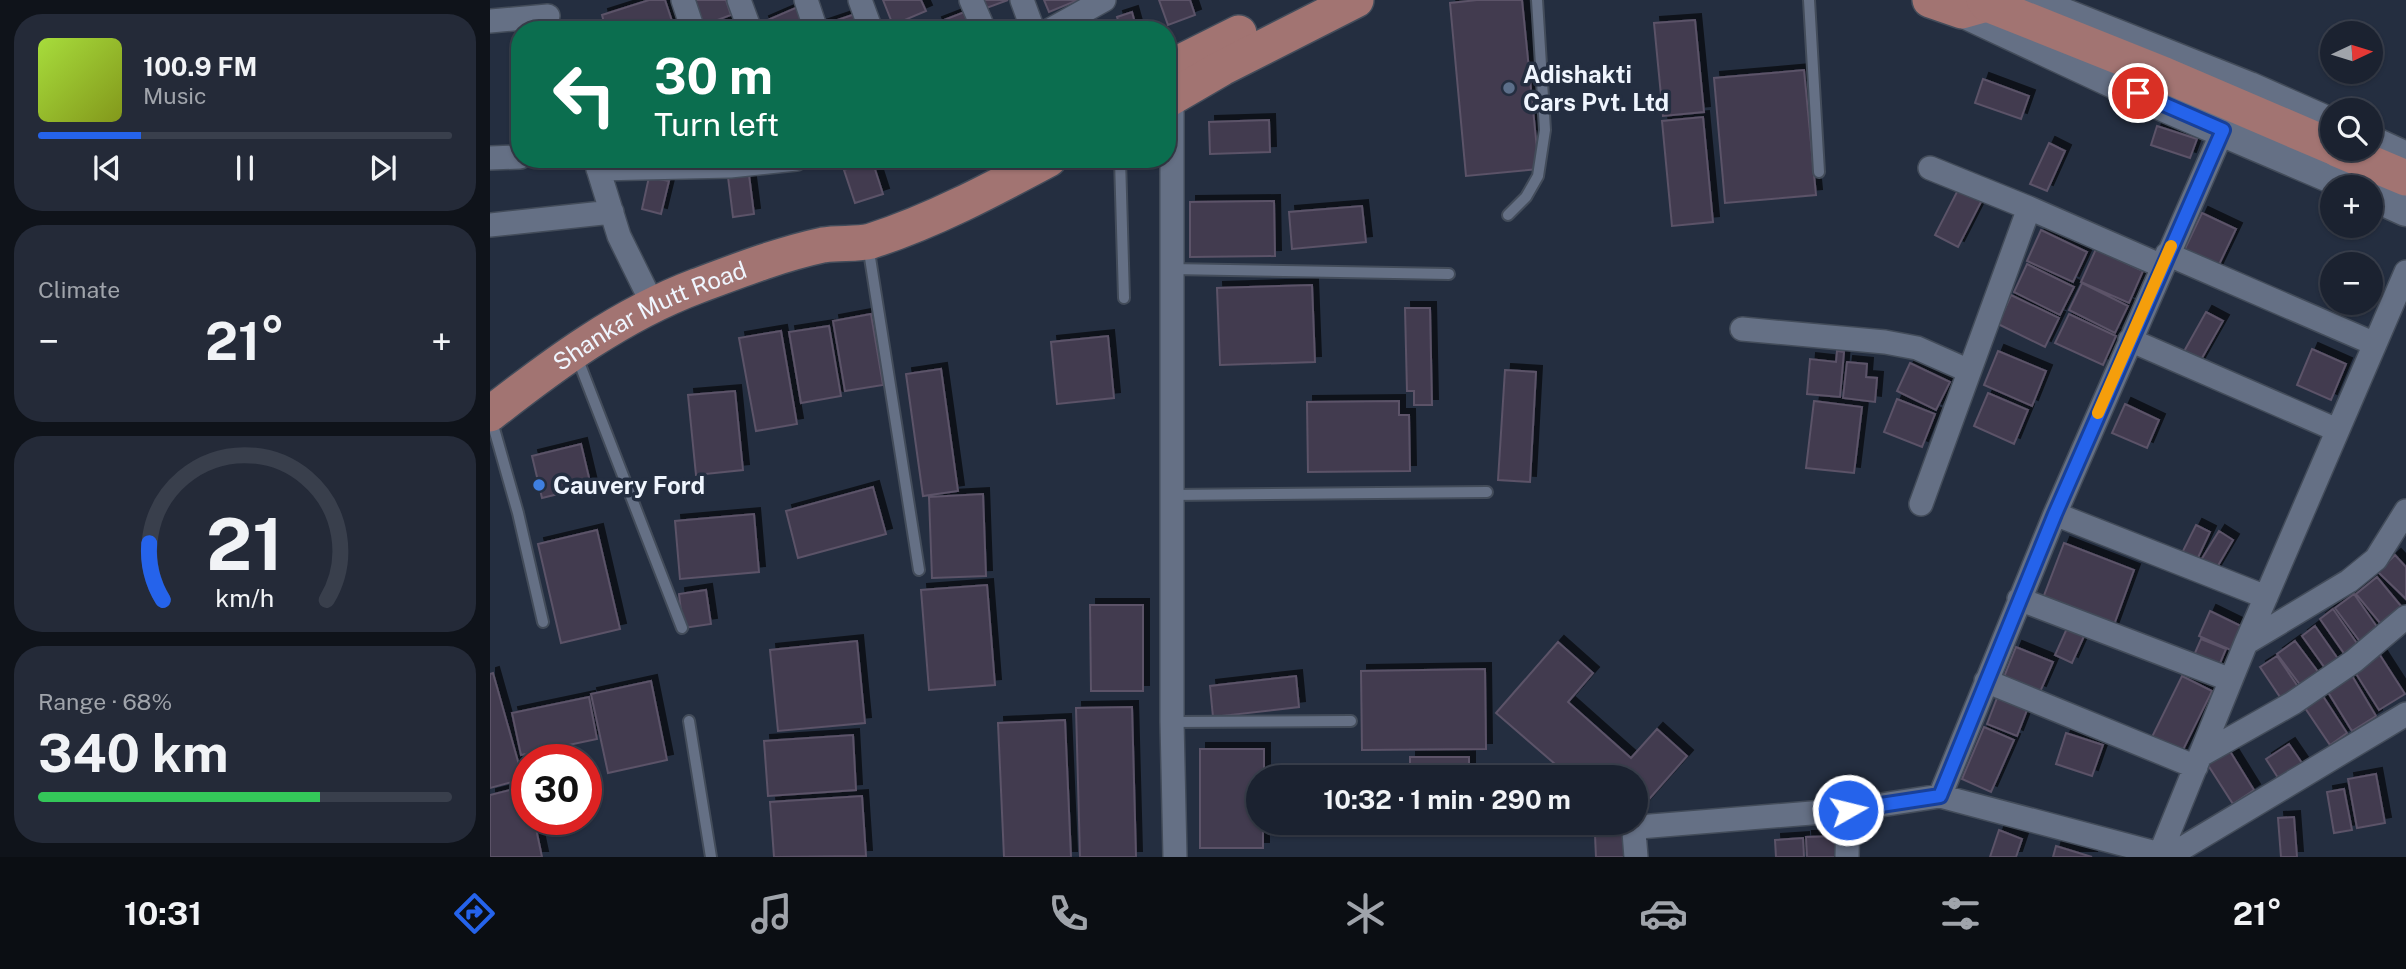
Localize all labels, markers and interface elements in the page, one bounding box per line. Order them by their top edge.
north arrow [2320,21,2384,84]
map controls [2320,21,2383,315]
text: 30 m [654,47,773,105]
icon: left [539,49,630,140]
text: 100.9 FM [143,51,257,82]
place label: Adishakti Cars Pvt. Ltd [1523,60,1669,116]
pin [2108,63,2168,123]
icon: arrive [2119,74,2157,112]
marker: Adishakti Cars Pvt. Ltd [1501,80,1517,96]
text: Music [143,82,207,109]
button: search [2320,98,2383,161]
text: Turn left [654,106,779,143]
icon: previous [88,149,126,187]
icon: pause [226,149,264,187]
icon: next [364,149,402,187]
button: + [2320,175,2383,238]
button: − [2320,252,2383,315]
street label: Shankar Mutt Road [547,255,750,376]
text: Climate [38,276,120,303]
text: 21° [205,311,285,372]
text: − [38,319,59,364]
text: + [431,319,452,364]
place label: Cauvery Ford [553,471,705,499]
marker: Cauvery Ford [531,477,547,493]
text: 21 [206,501,284,586]
text: km/h [216,583,274,613]
text: Range · 68% [38,688,172,715]
text: 340 km [38,723,228,784]
speed limit sign: 30 [511,744,602,835]
position arrow [1811,773,1885,847]
text: 10:32 · 1 min · 290 m [1323,784,1571,815]
icon: directions [450,889,499,938]
icon: music [747,889,796,938]
icon: phone [1044,889,1093,938]
icon: climate [1341,889,1390,938]
icon: car [1639,889,1688,938]
icon: filters [1936,889,1985,938]
text: 10:31 [124,895,202,932]
text: 21° [2233,895,2282,932]

